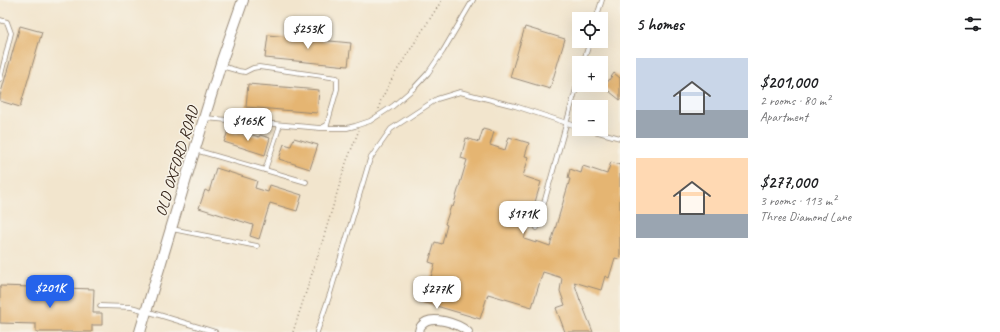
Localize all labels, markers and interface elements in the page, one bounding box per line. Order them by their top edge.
map controls [572,12,608,136]
button: locate [572,12,608,48]
icon: filters [962,13,984,35]
text: 5 homes [636,14,684,35]
pin: $253K [280,16,336,50]
text: $253K [293,21,323,37]
button: + [572,56,608,92]
text: $201,000 [760,72,817,93]
icon: home [668,74,716,122]
text: 2 rooms · 80 m² [760,93,830,109]
button: − [572,100,608,136]
street label: OLD OXFORD ROAD [151,102,204,219]
pin: $165K [220,108,276,142]
text: Apartment [760,109,808,125]
text: $165K [233,113,263,129]
text: $277,000 [760,172,817,193]
icon: home [668,174,716,222]
text: 3 rooms · 113 m² [760,193,836,209]
pin: $171K [495,201,551,235]
text: $171K [508,206,538,222]
text: Three Diamond Lane [760,209,851,225]
pin: $201K [22,275,78,309]
pin: $277K [409,276,465,310]
text: $201K [35,280,65,296]
text: $277K [422,281,452,297]

